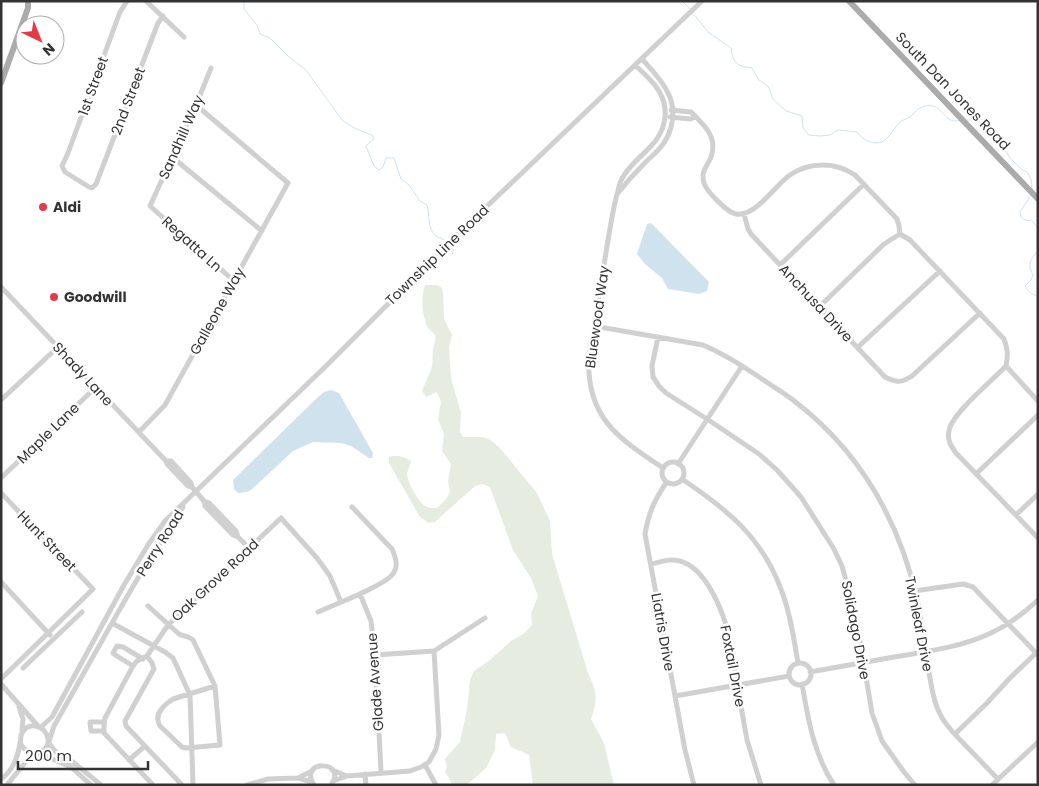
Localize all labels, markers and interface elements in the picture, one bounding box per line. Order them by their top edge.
north arrow [15,15,65,65]
street label: South Dan Jones Road [891,27,1015,155]
text: N [38,39,60,60]
street label: 1st Street [73,54,113,118]
street label: 2nd Street [106,64,150,138]
street label: Sandhill Way [154,92,209,182]
place label: Aldi [53,197,81,217]
street label: Township Line Road [381,200,493,310]
marker: Aldi [37,201,49,213]
street label: Regatta Ln [158,212,226,276]
street label: Anchusa Drive [774,259,858,347]
street label: Galleone Way [185,264,249,358]
street label: Bluewood Way [580,264,614,370]
place label: Goodwill [64,287,127,307]
marker: Goodwill [48,291,60,303]
street label: Shady Lane [48,338,118,411]
street label: Maple Lane [12,398,84,468]
street label: Hunt Street [13,506,81,576]
street label: Perry Road [132,506,188,580]
street label: Oak Grove Road [167,534,263,626]
street label: Twinleaf Drive [900,575,938,674]
street label: Solidago Drive [837,579,875,681]
street label: Liatris Drive [646,591,680,673]
street label: Foxtail Drive [715,623,751,709]
street label: Glade Avenue [362,632,388,732]
scale bar [18,738,148,770]
text: 200 m [25,745,72,766]

